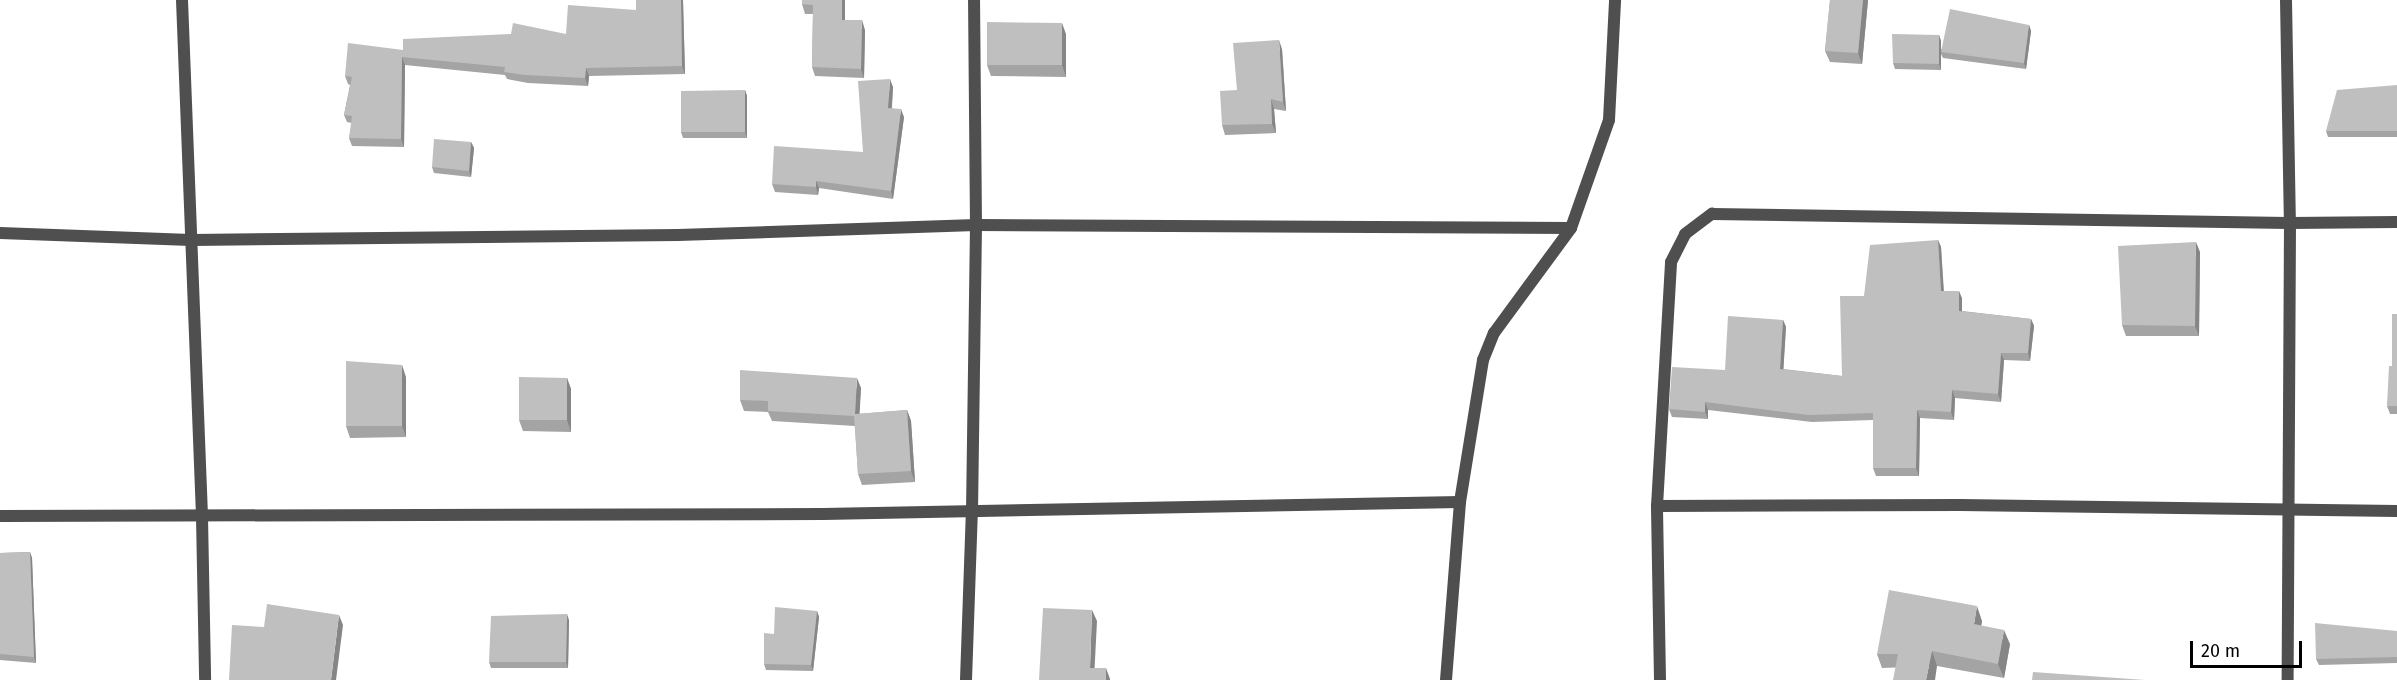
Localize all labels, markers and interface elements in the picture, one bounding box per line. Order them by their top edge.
scale bar [2193,629,2306,667]
text: 20 m [2201,640,2240,662]

